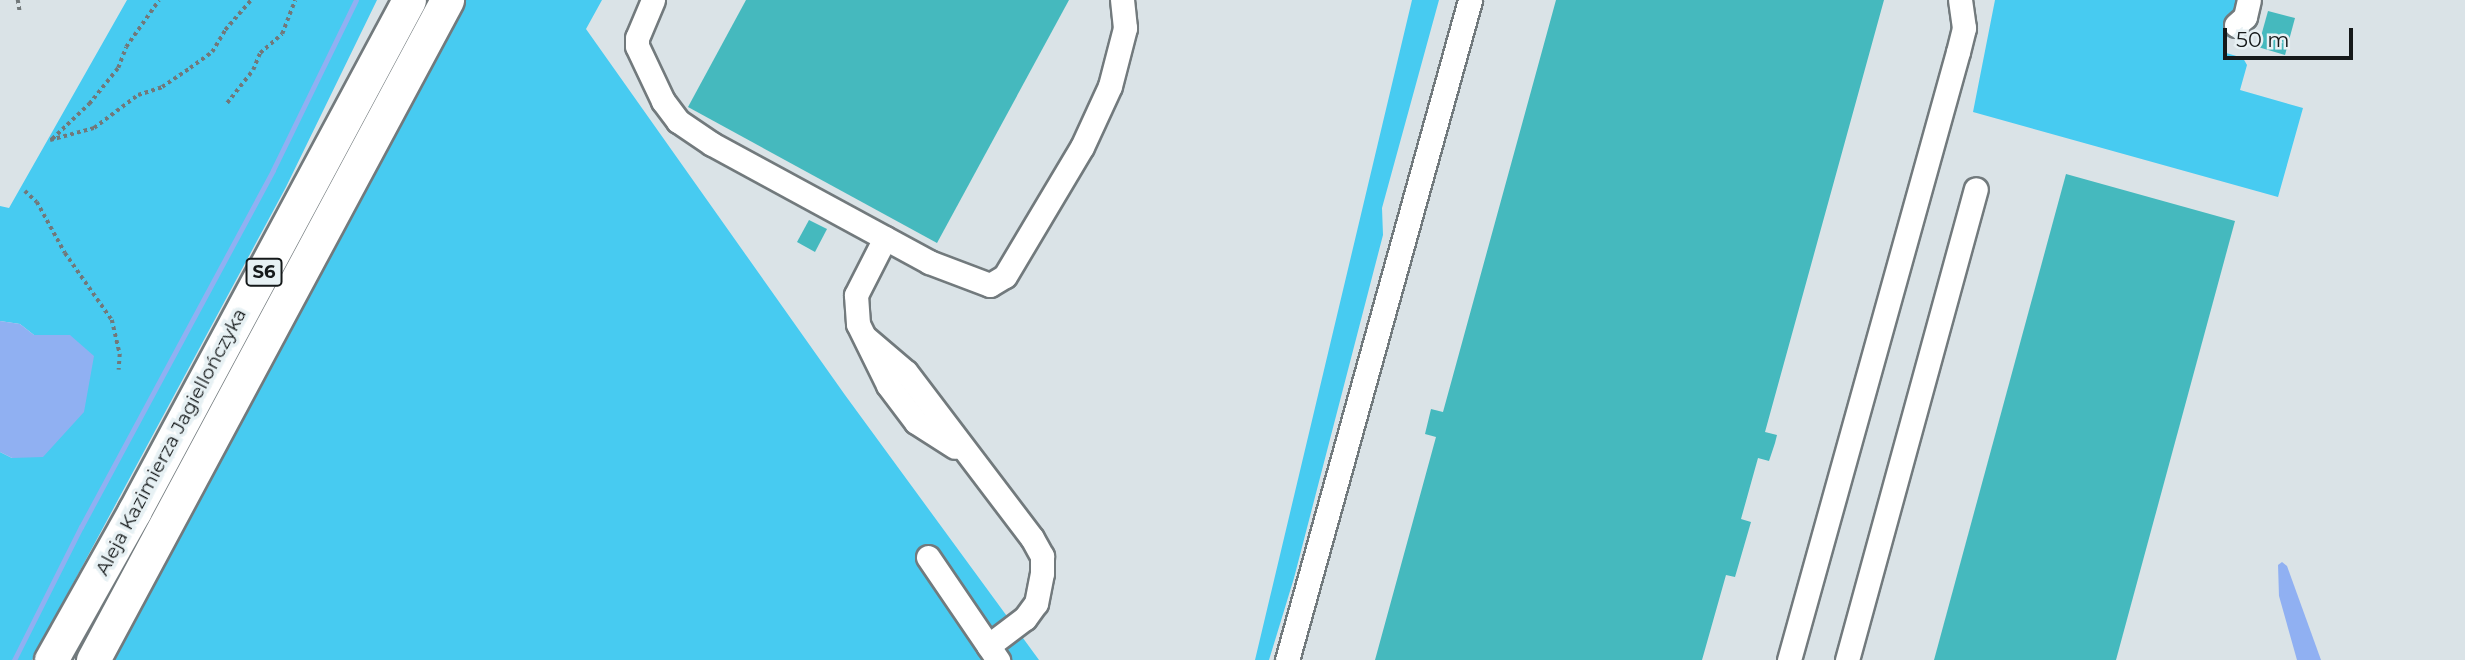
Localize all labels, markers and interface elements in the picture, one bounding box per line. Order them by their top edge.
scale bar [2227,14,2356,58]
text: 50 m [2236,27,2290,52]
road number: S6 [245,258,283,286]
street label: Aleja Kazimierza Jagiellończyka [91,305,251,579]

